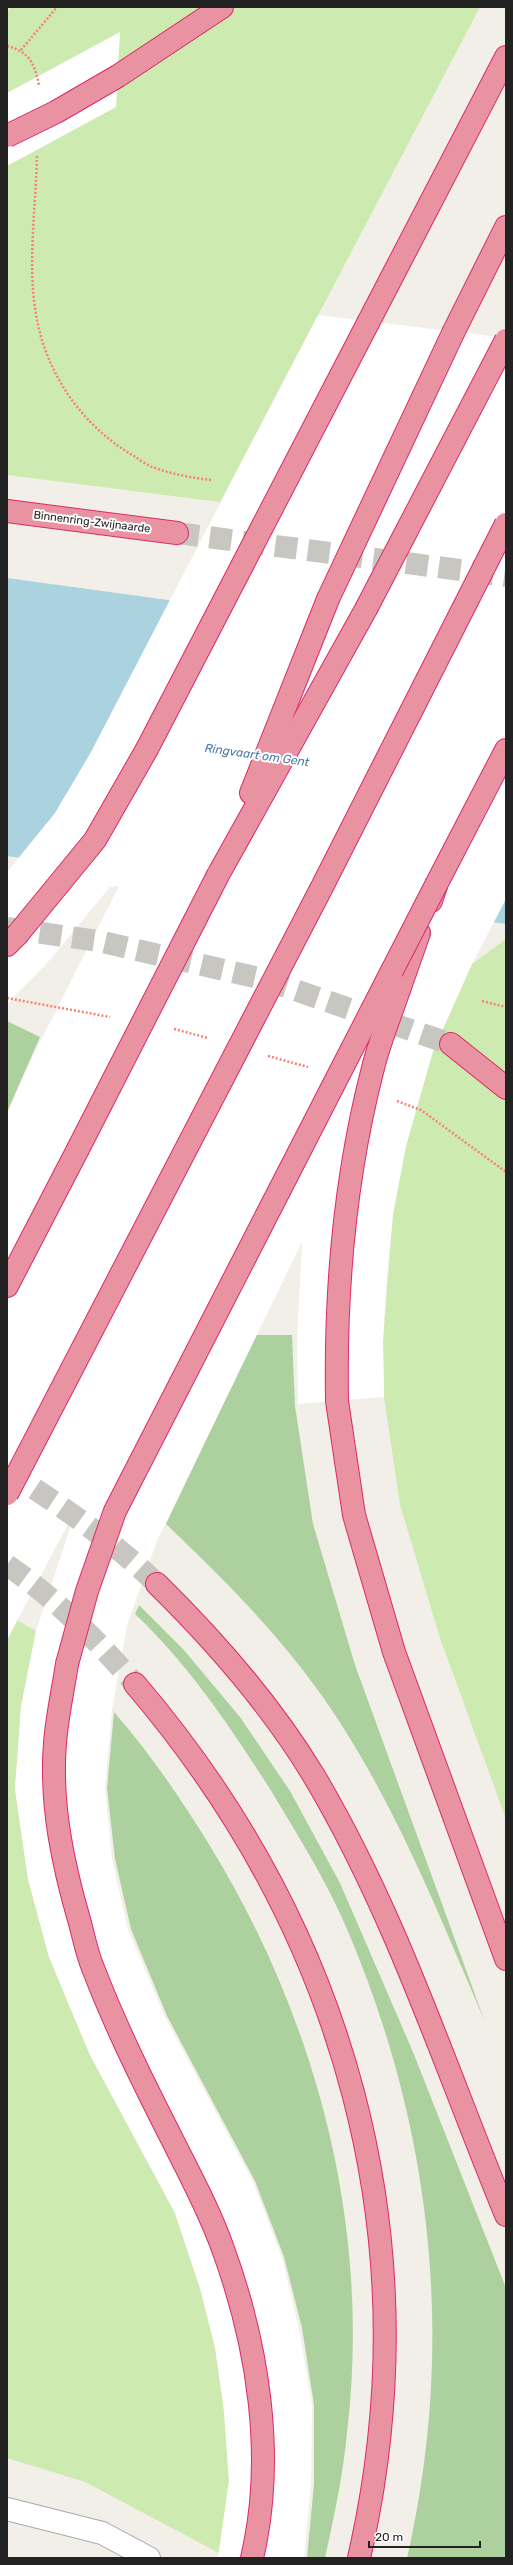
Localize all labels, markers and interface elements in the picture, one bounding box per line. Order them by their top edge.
street label: Binnenring-Zwijnaarde [33,508,151,536]
water label: Ringvaart om Gent [204,741,310,769]
scale bar [369,2523,480,2549]
text: 20 m [375,2530,403,2544]

